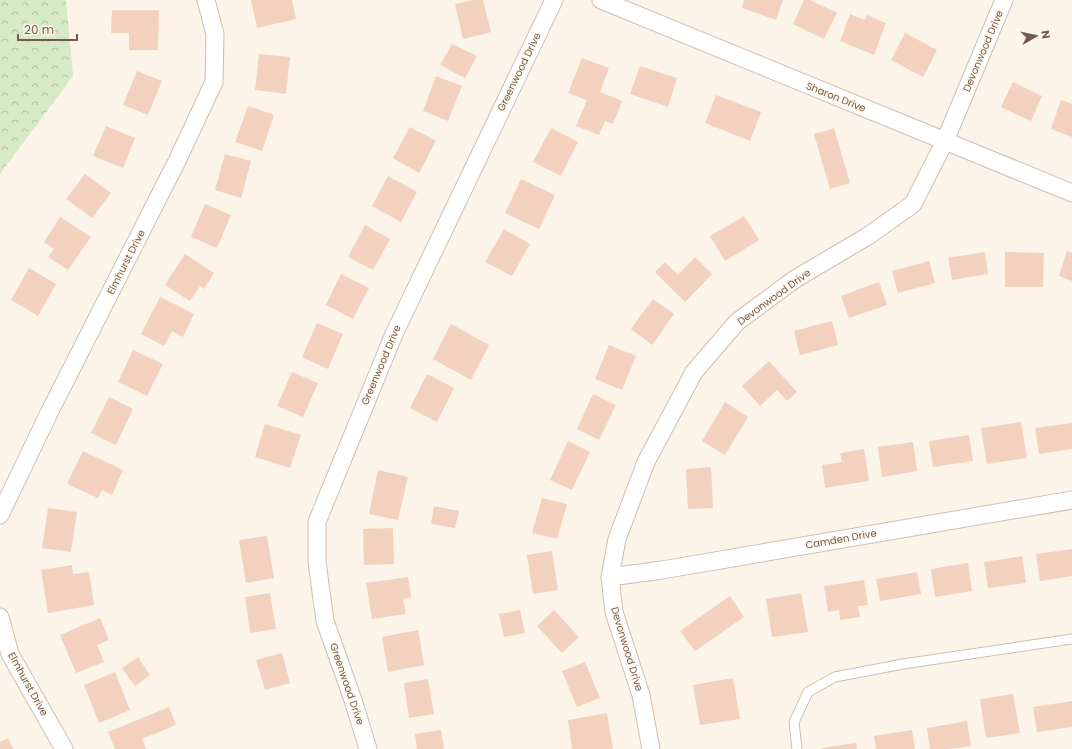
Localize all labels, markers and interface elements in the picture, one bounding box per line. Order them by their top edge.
street label: Devonwood Drive [959,8,1007,94]
scale bar [18,16,77,42]
north arrow [1016,16,1056,56]
text: 20 m [24,21,54,38]
text: N [1037,29,1054,40]
street label: Greenwood Drive [493,30,545,114]
street label: Sharon Drive [804,78,868,116]
street label: Elmhurst Drive [103,227,149,297]
street label: Devonwood Drive [734,265,814,329]
street label: Greenwood Drive [357,323,405,407]
street label: Camden Drive [804,525,878,553]
street label: Devonwood Drive [607,605,647,693]
street label: Greenwood Drive [326,641,368,727]
street label: Elmhurst Drive [4,649,52,719]

